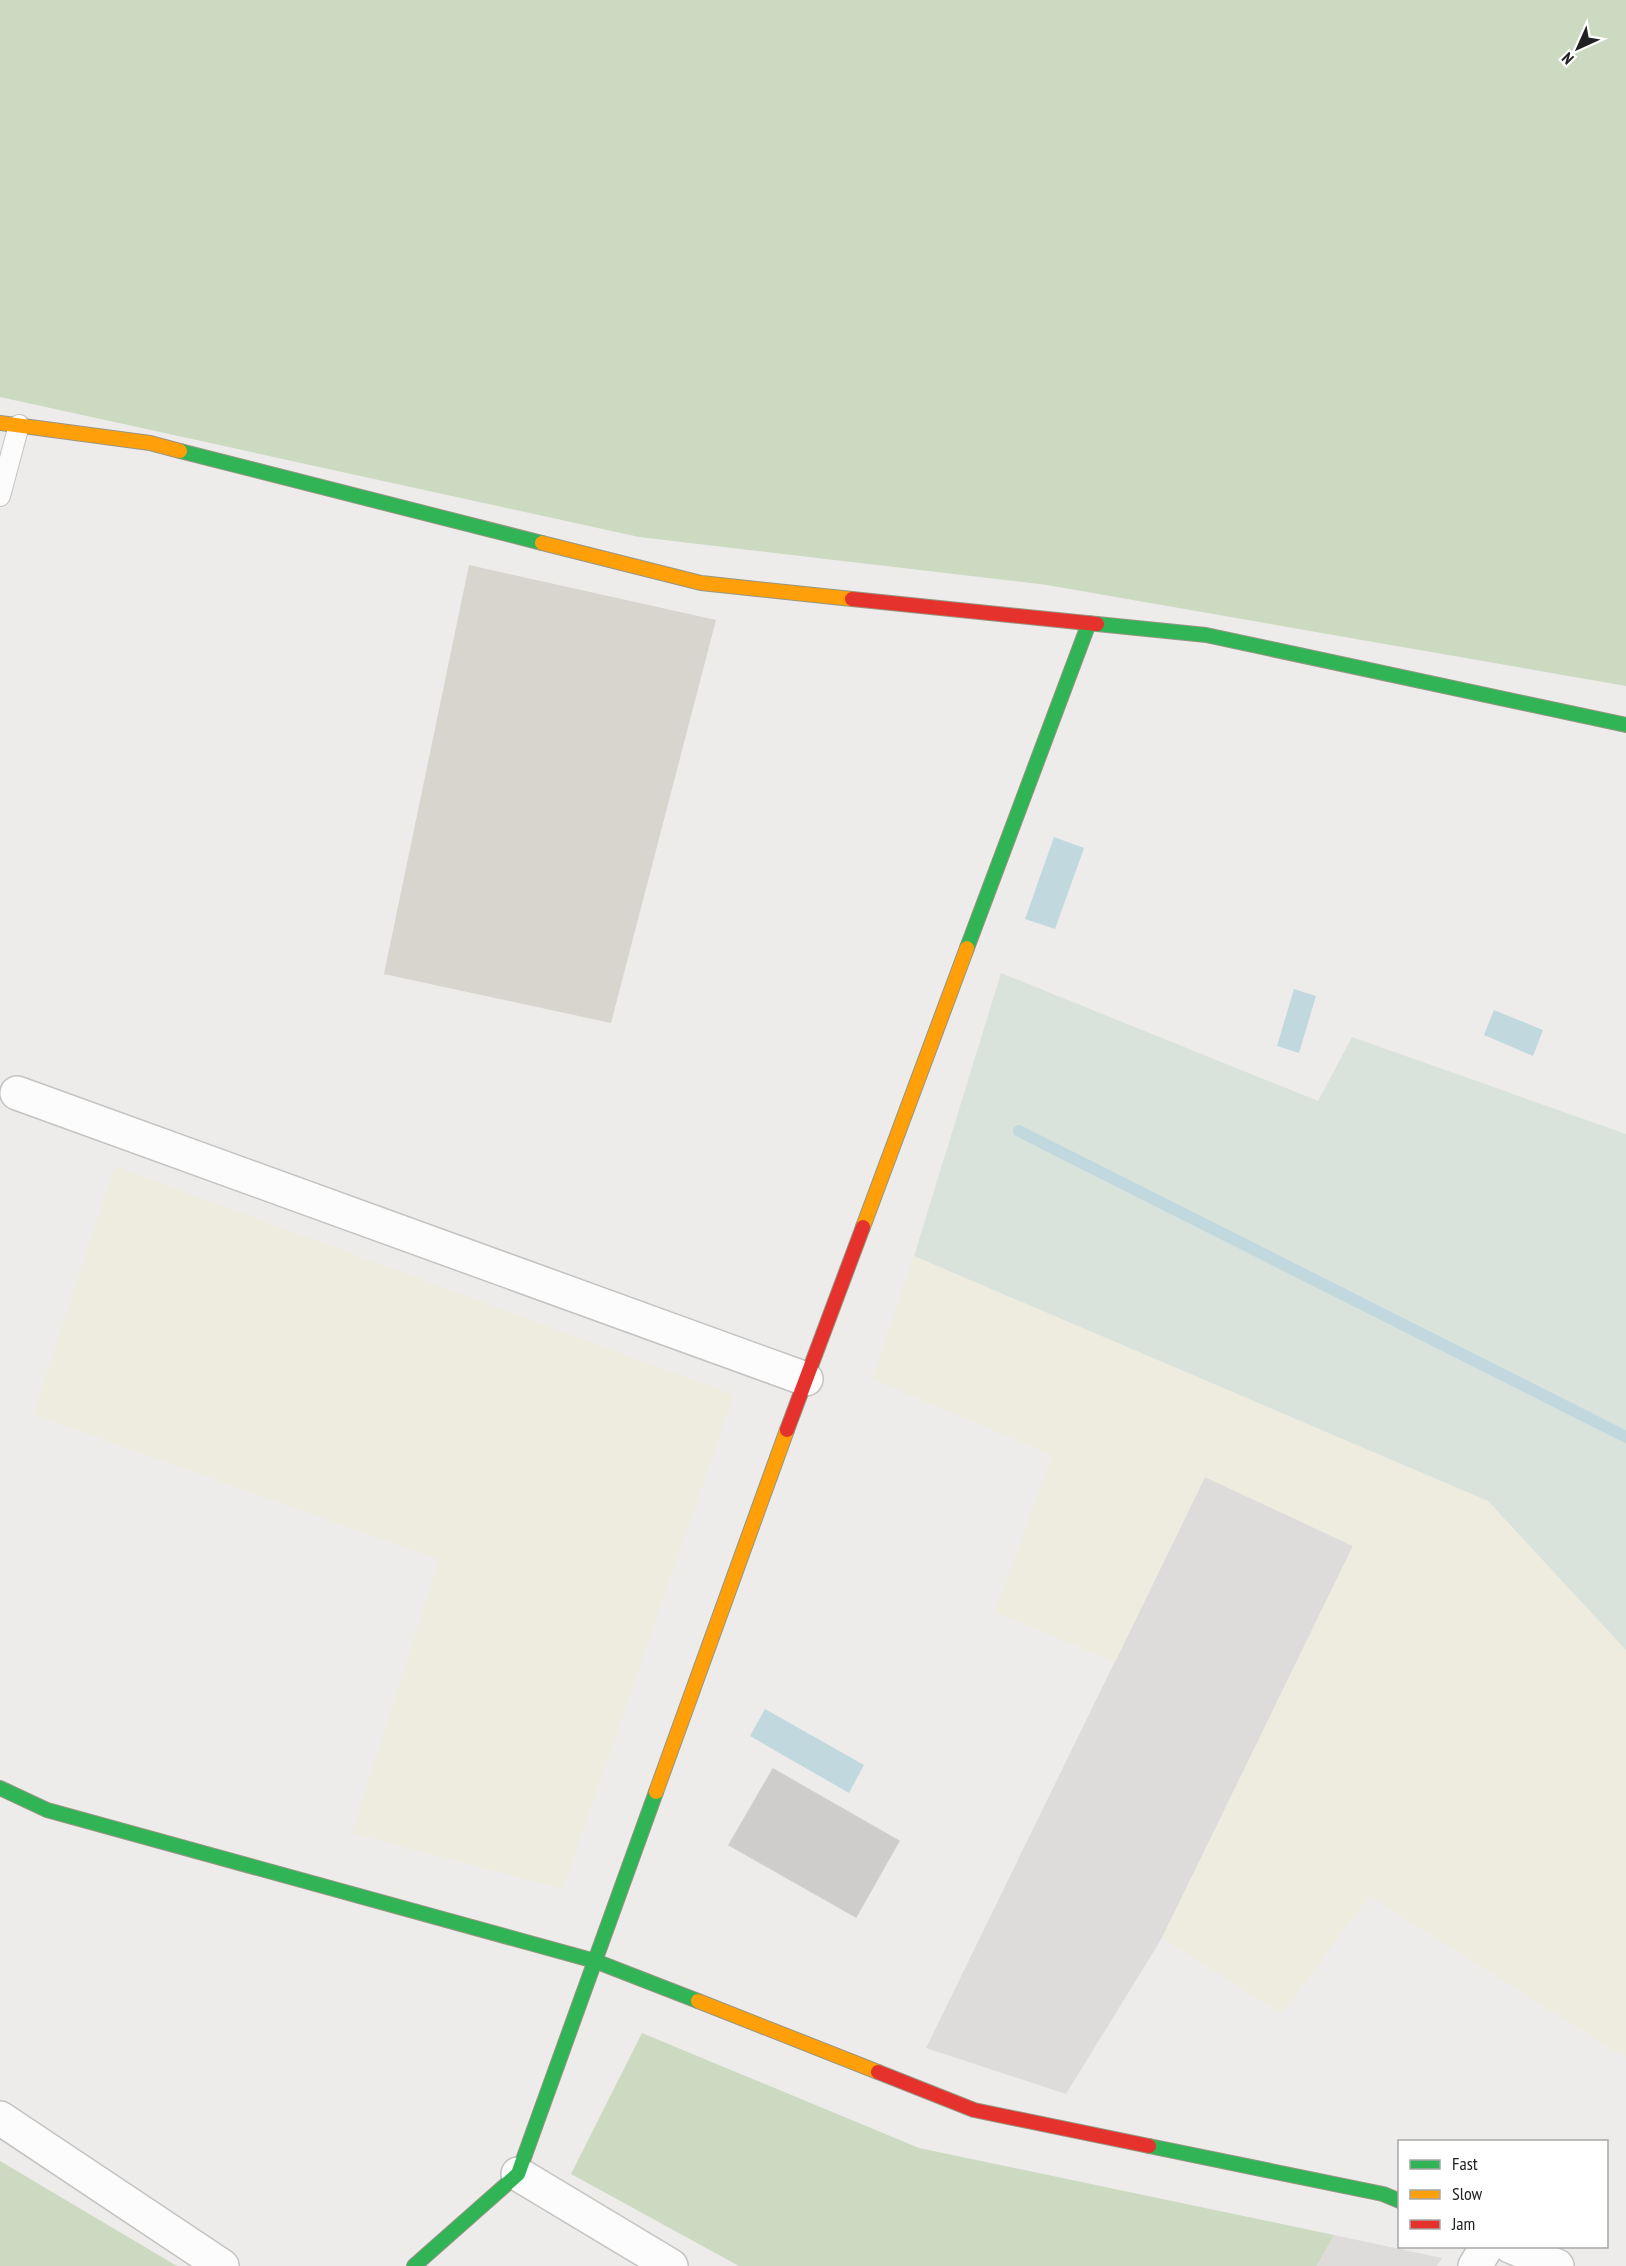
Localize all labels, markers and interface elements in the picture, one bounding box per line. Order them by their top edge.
north arrow [1548,18,1608,78]
text: N [1557,48,1578,69]
legend [1398,2140,1608,2248]
text: Fast [1452,2152,1478,2175]
text: Slow [1452,2182,1483,2205]
text: Jam [1451,2212,1475,2235]

